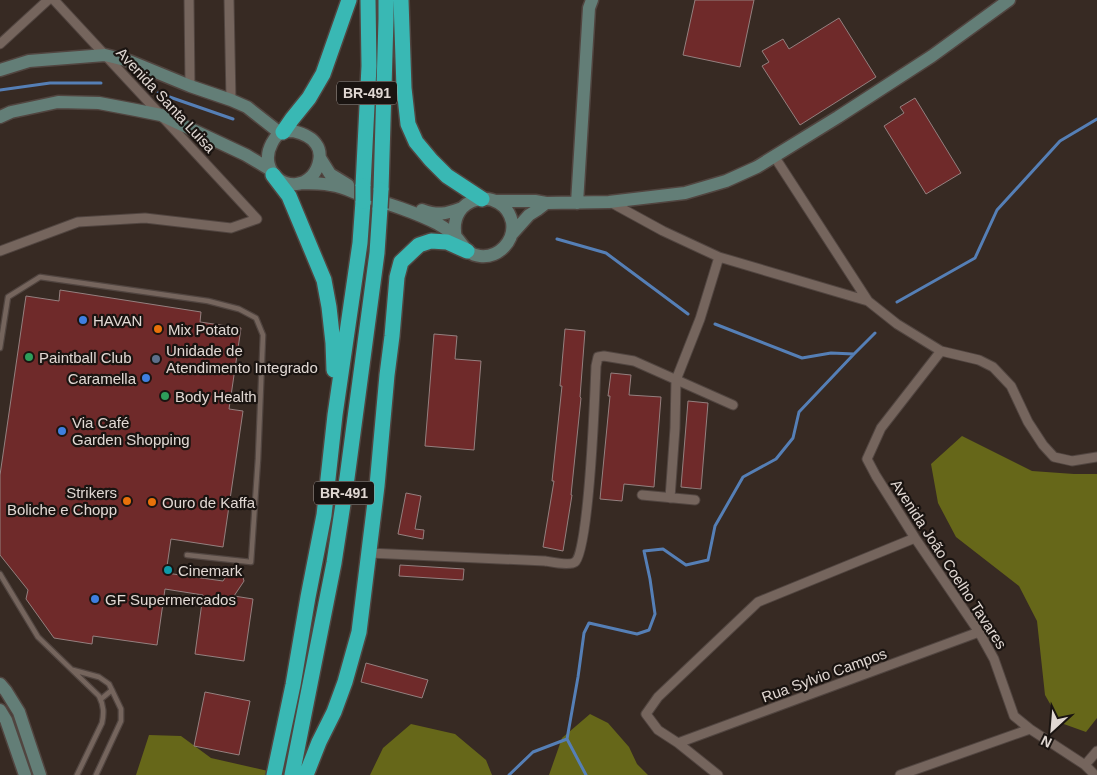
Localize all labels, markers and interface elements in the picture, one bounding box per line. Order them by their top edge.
street label: Avenida Santa Luisa [113,44,219,156]
road number: BR-491 [337,82,397,105]
place label: HAVAN [93,312,142,329]
marker: HAVAN [77,314,89,326]
place label: Mix Potato [168,321,239,338]
marker: Mix Potato [152,323,164,335]
place label: Unidade de Atendimento Integrado [166,342,318,376]
place label: Paintball Club [39,349,132,366]
marker: Paintball Club [23,351,35,363]
marker: Unidade de Atendimento Integrado [150,353,162,365]
place label: Caramella [68,370,137,387]
marker: Caramella [140,372,152,384]
place label: Body Health [175,388,257,405]
marker: Body Health [159,390,171,402]
place label: Via Café Garden Shopping [72,414,190,448]
marker: Via Café Garden Shopping [56,425,68,437]
street label: Avenida João Coelho Tavares [888,476,1010,652]
road number: BR-491 [314,482,374,504]
place label: Strikers Boliche e Chopp [7,484,117,518]
place label: Ouro de Kaffa [162,494,256,511]
marker: Strikers Boliche e Chopp [121,495,133,507]
marker: Ouro de Kaffa [146,496,158,508]
place label: Cinemark [178,562,243,579]
marker: Cinemark [162,564,174,576]
place label: GF Supermercados [105,591,236,608]
marker: GF Supermercados [89,593,101,605]
street label: Rua Sylvio Campos [759,644,889,706]
north arrow [1027,705,1077,755]
text: N [1038,732,1054,751]

